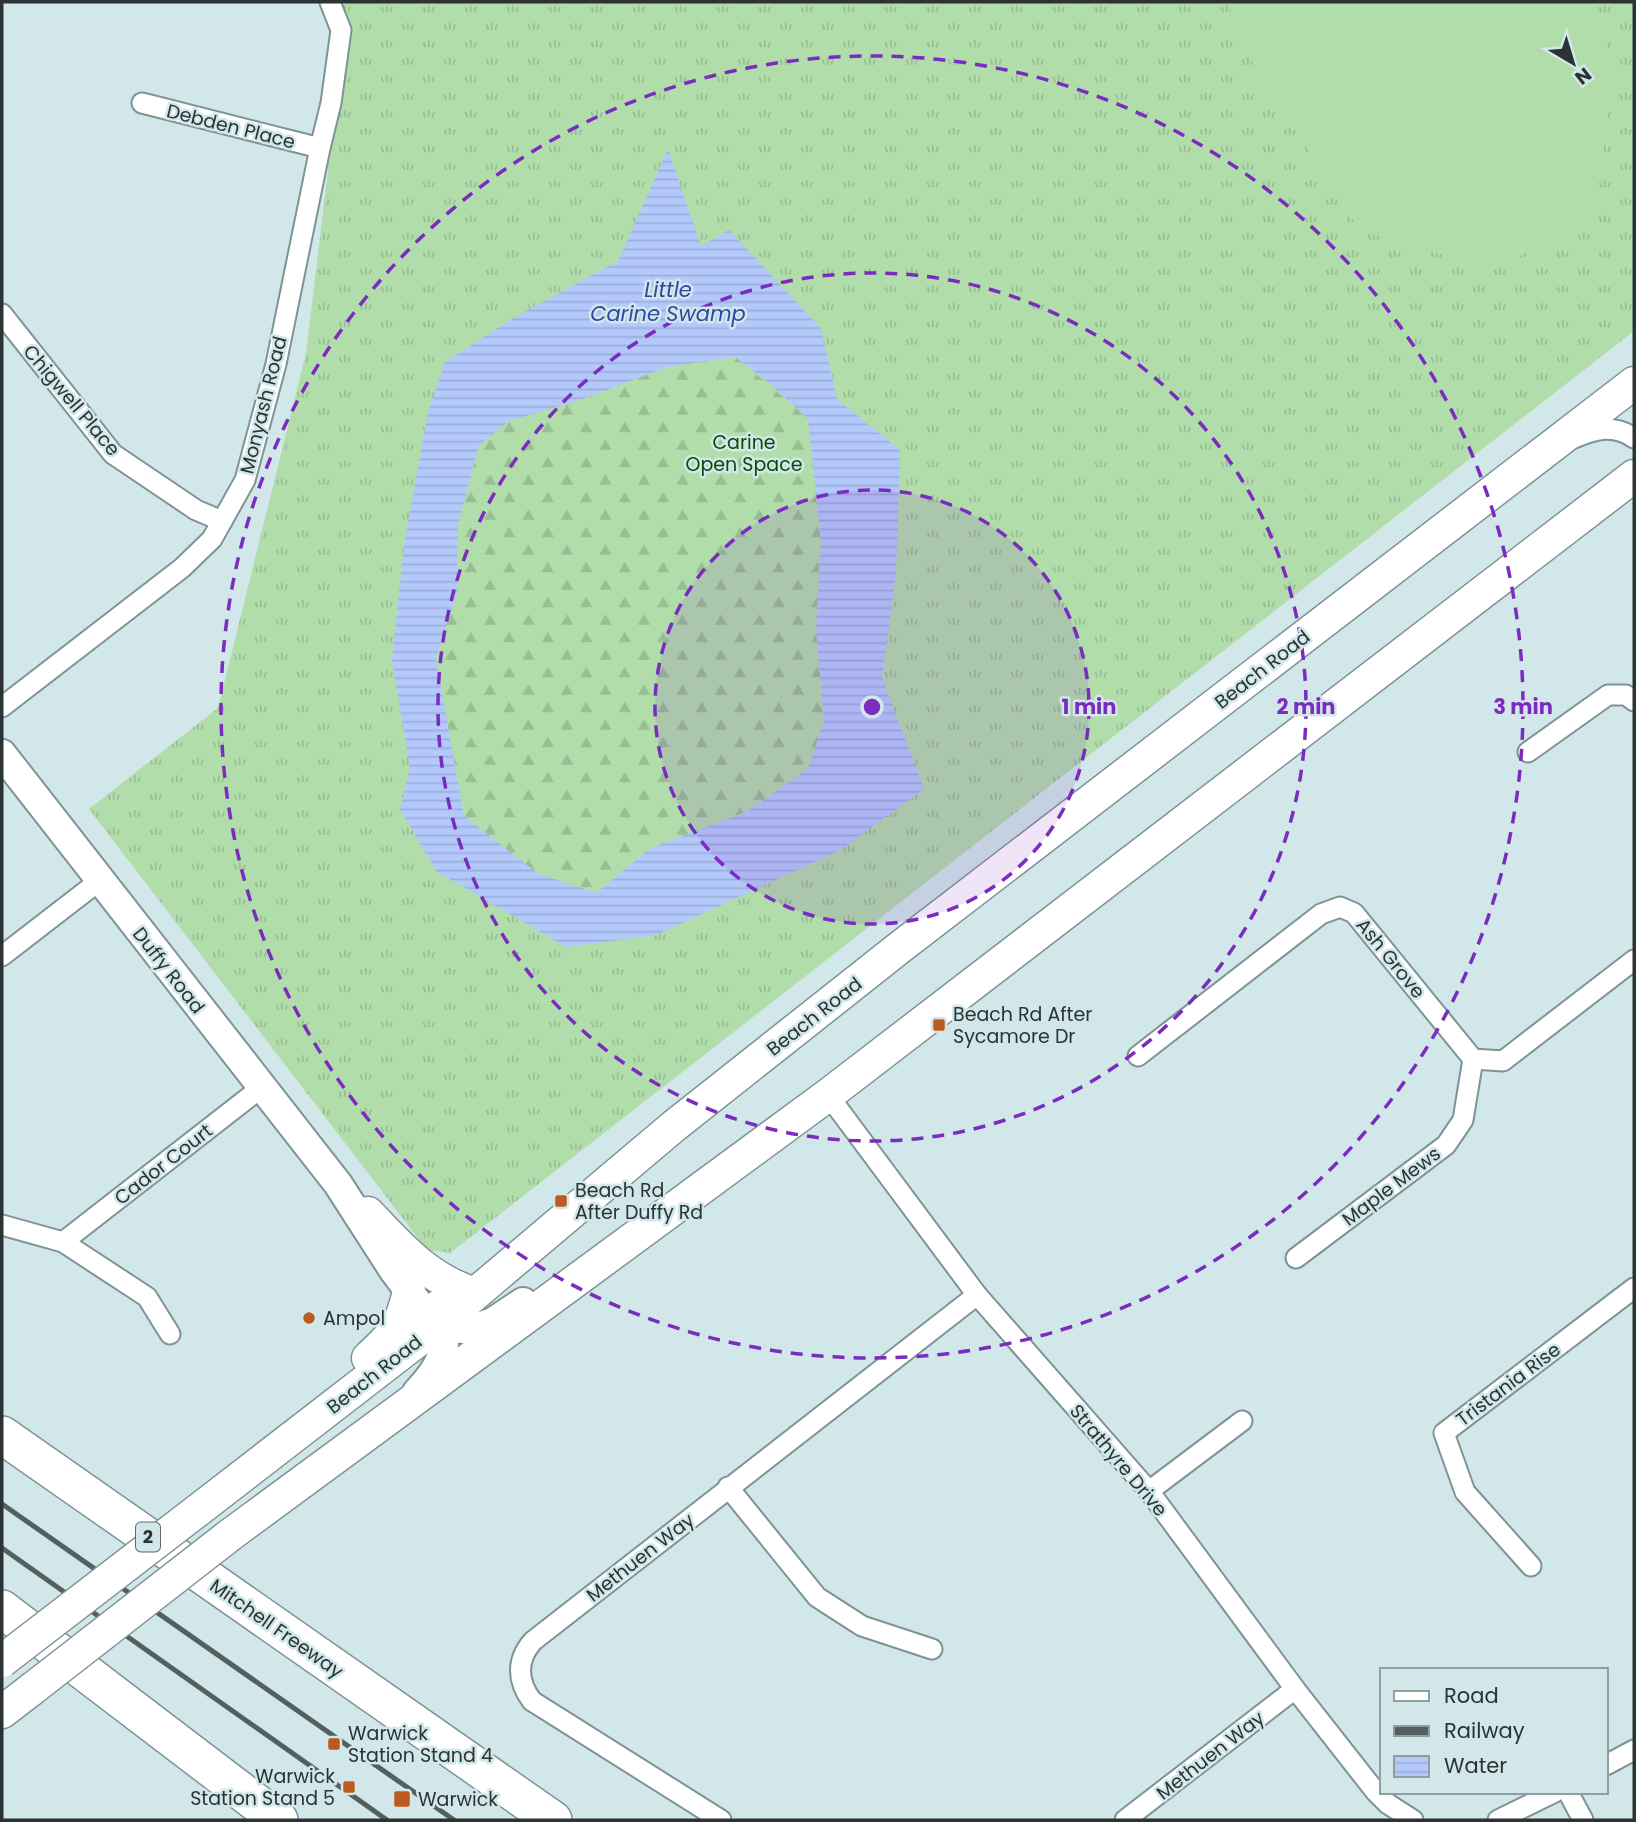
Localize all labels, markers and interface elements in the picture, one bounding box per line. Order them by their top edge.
north arrow [1538,28,1608,98]
text: N [1569,61,1597,91]
street label: Debden Place [164,97,298,156]
water label: Little Carine Swamp [590,275,746,328]
street label: Monyash Road [233,334,294,477]
street label: Chigwell Place [17,339,126,462]
park label: Carine Open Space [686,429,802,478]
street label: Beach Road [1209,624,1316,715]
text: 1 min [1062,692,1116,721]
text: 2 min [1276,692,1336,721]
text: 3 min [1493,692,1553,721]
centre of rings [860,695,884,719]
street label: Ash Grove [1350,912,1431,1004]
street label: Duffy Road [126,921,211,1019]
street label: Beach Road [761,971,868,1062]
place label: Beach Rd After Sycamore Dr [953,1001,1092,1050]
marker: Beach Rd After Sycamore Dr [931,1017,947,1033]
street label: Cador Court [109,1117,218,1211]
street label: Maple Mews [1336,1140,1446,1232]
place label: Beach Rd After Duffy Rd [575,1177,703,1226]
marker: Beach Rd After Duffy Rd [553,1193,569,1209]
place label: Ampol [323,1305,385,1332]
marker: Ampol [301,1310,317,1326]
street label: Beach Road [321,1329,428,1420]
street label: Tristania Rise [1450,1336,1566,1433]
street label: Strathyre Drive [1063,1398,1174,1522]
street label: Methuen Way [581,1506,700,1608]
road number: 2 [136,1522,160,1552]
street label: Mitchell Freeway [205,1572,349,1685]
legend [1380,1668,1608,1794]
text: Road [1444,1681,1499,1710]
street label: Methuen Way [1151,1704,1270,1806]
text: Railway [1444,1716,1525,1745]
place label: Warwick Station Stand 4 [348,1720,493,1769]
marker: Warwick Station Stand 4 [326,1736,342,1752]
text: Water [1444,1751,1507,1780]
place label: Warwick Station Stand 5 [190,1763,335,1812]
marker: Warwick Station Stand 5 [341,1779,357,1795]
place label: Warwick [418,1786,498,1813]
marker: Warwick [392,1789,412,1809]

